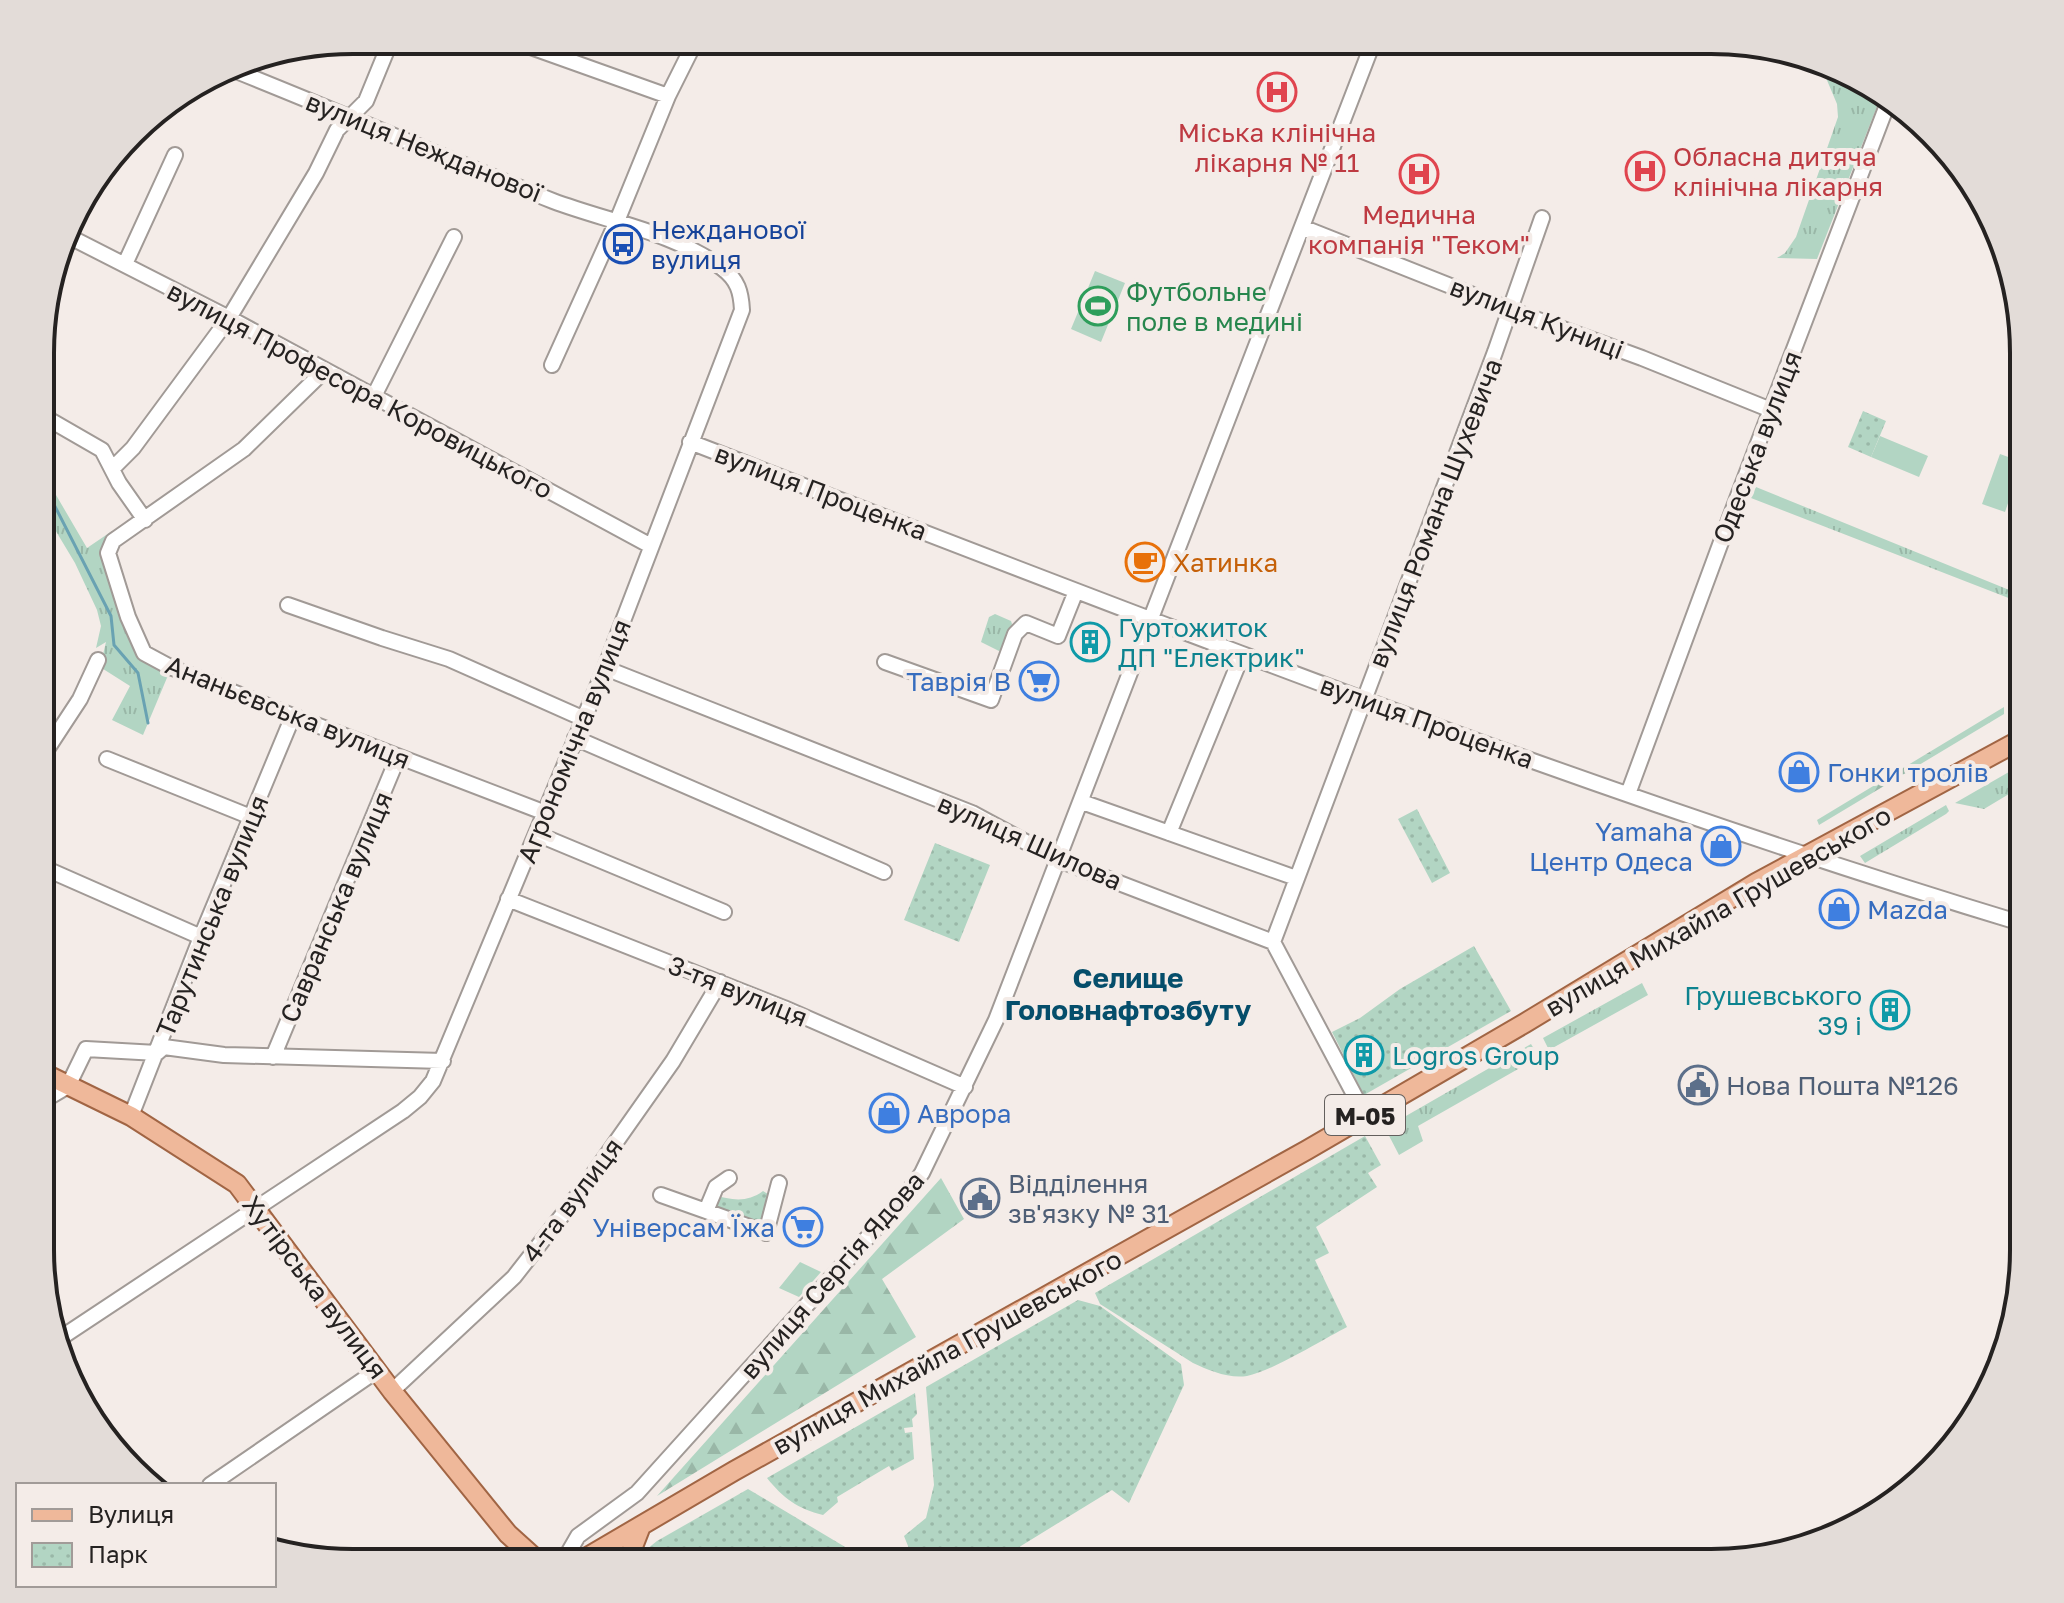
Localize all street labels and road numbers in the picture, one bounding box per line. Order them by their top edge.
street label: вулиця Нежданової [301,85,547,209]
street label: вулиця Куниці [1446,271,1628,365]
street label: вулиця Професора Коровицького [162,275,558,505]
street label: Одеська вулиця [1706,346,1808,548]
street label: вулиця Романа Шухевича [1362,354,1508,672]
street label: вулиця Проценка [711,437,931,547]
street label: Агрономічна вулиця [511,615,637,867]
street label: Ананьєвська вулиця [161,649,415,775]
street label: вулиця Проценка [1316,669,1538,775]
street label: Савранська вулиця [273,787,399,1027]
street label: вулиця Шилова [933,788,1127,896]
street label: Тарутинська вулиця [149,791,275,1041]
street label: вулиця Михайла Грушевського [1540,799,1896,1023]
street label: 3-тя вулиця [664,949,812,1033]
road number: М-05 [1325,1095,1405,1135]
street label: 4-та вулиця [515,1132,629,1268]
street label: вулиця Сергія Ядова [734,1165,930,1385]
street label: Хутірська вулиця [236,1189,394,1385]
street label: вулиця Михайла Грушевського [767,1243,1127,1461]

